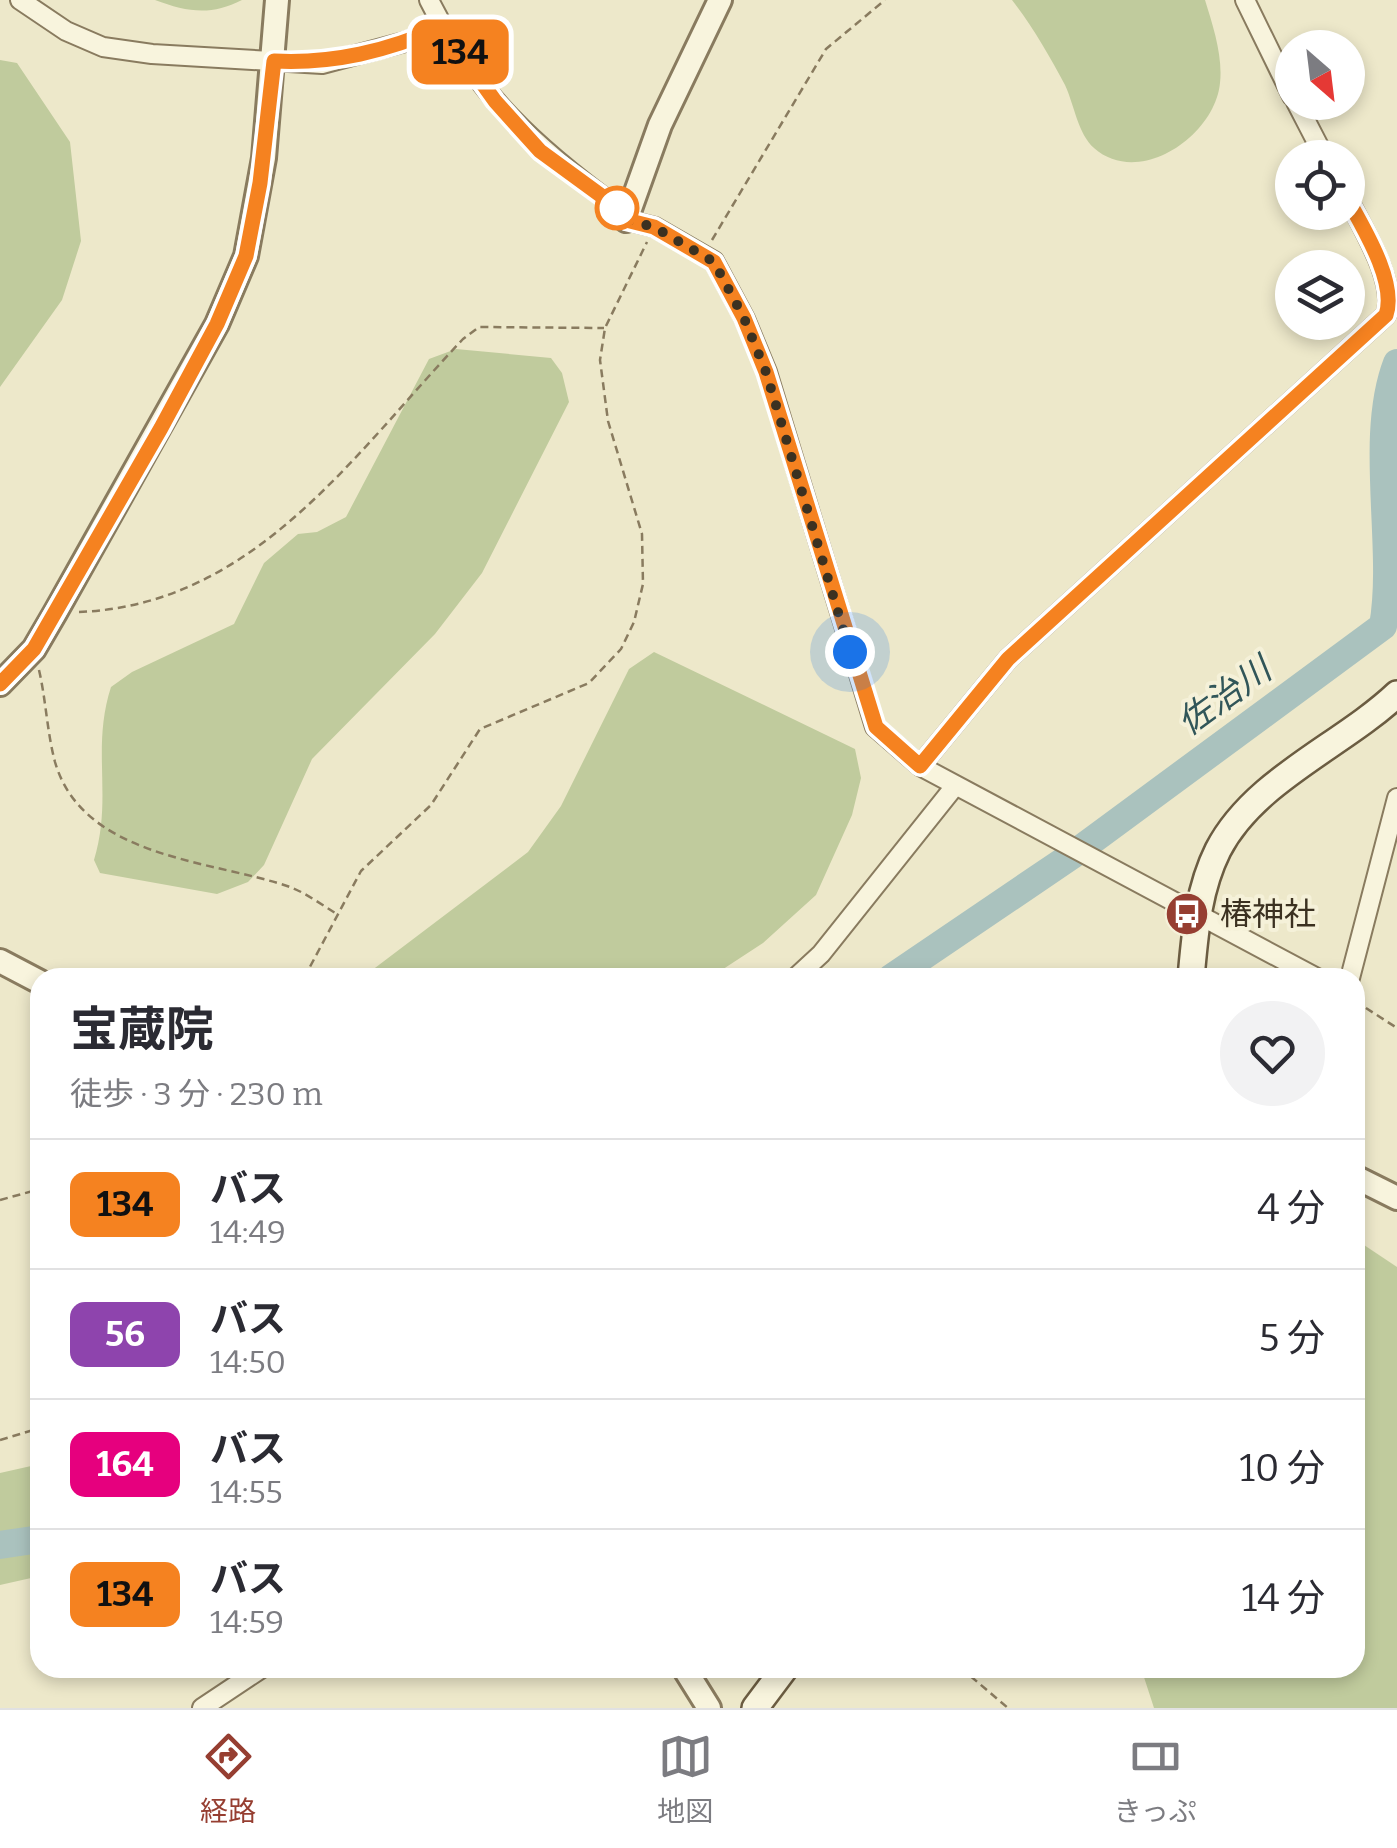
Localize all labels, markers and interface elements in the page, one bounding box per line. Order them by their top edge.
line badge: 134 [402,20,518,84]
north arrow [1275,30,1365,120]
map controls [1275,30,1365,340]
text: 134 [432,31,488,73]
button: locate [1275,140,1365,230]
unlabelled marker [596,187,638,229]
button: layers [1275,250,1365,340]
your location [825,627,875,677]
water label: 佐治川 [1169,646,1282,744]
bus stop icon: 椿神社 [1164,891,1210,937]
place label: 椿神社 [1220,895,1316,933]
text: 宝蔵院 [70,1001,214,1059]
button: heart [1220,1001,1325,1106]
text: 徒歩 · 3 分 · 230 m [70,1075,323,1113]
text: バス [210,1166,286,1212]
text: 134 [97,1183,153,1225]
text: 4 分 [1257,1185,1325,1231]
text: 14:49 [210,1213,286,1251]
text: バス [210,1296,286,1342]
text: 56 [105,1313,145,1355]
text: 5 分 [1259,1315,1325,1361]
text: 14:50 [210,1343,286,1381]
text: バス [210,1426,286,1472]
text: 164 [96,1443,154,1485]
text: 10 分 [1240,1445,1325,1491]
text: 14:55 [210,1473,283,1511]
text: バス [210,1556,286,1602]
text: 134 [97,1573,153,1615]
text: 14 分 [1242,1575,1325,1621]
text: 14:59 [210,1603,284,1641]
tab: 経路 [200,1729,256,1829]
tab: 地図 [657,1729,713,1829]
tab: きっぷ [1114,1729,1197,1829]

